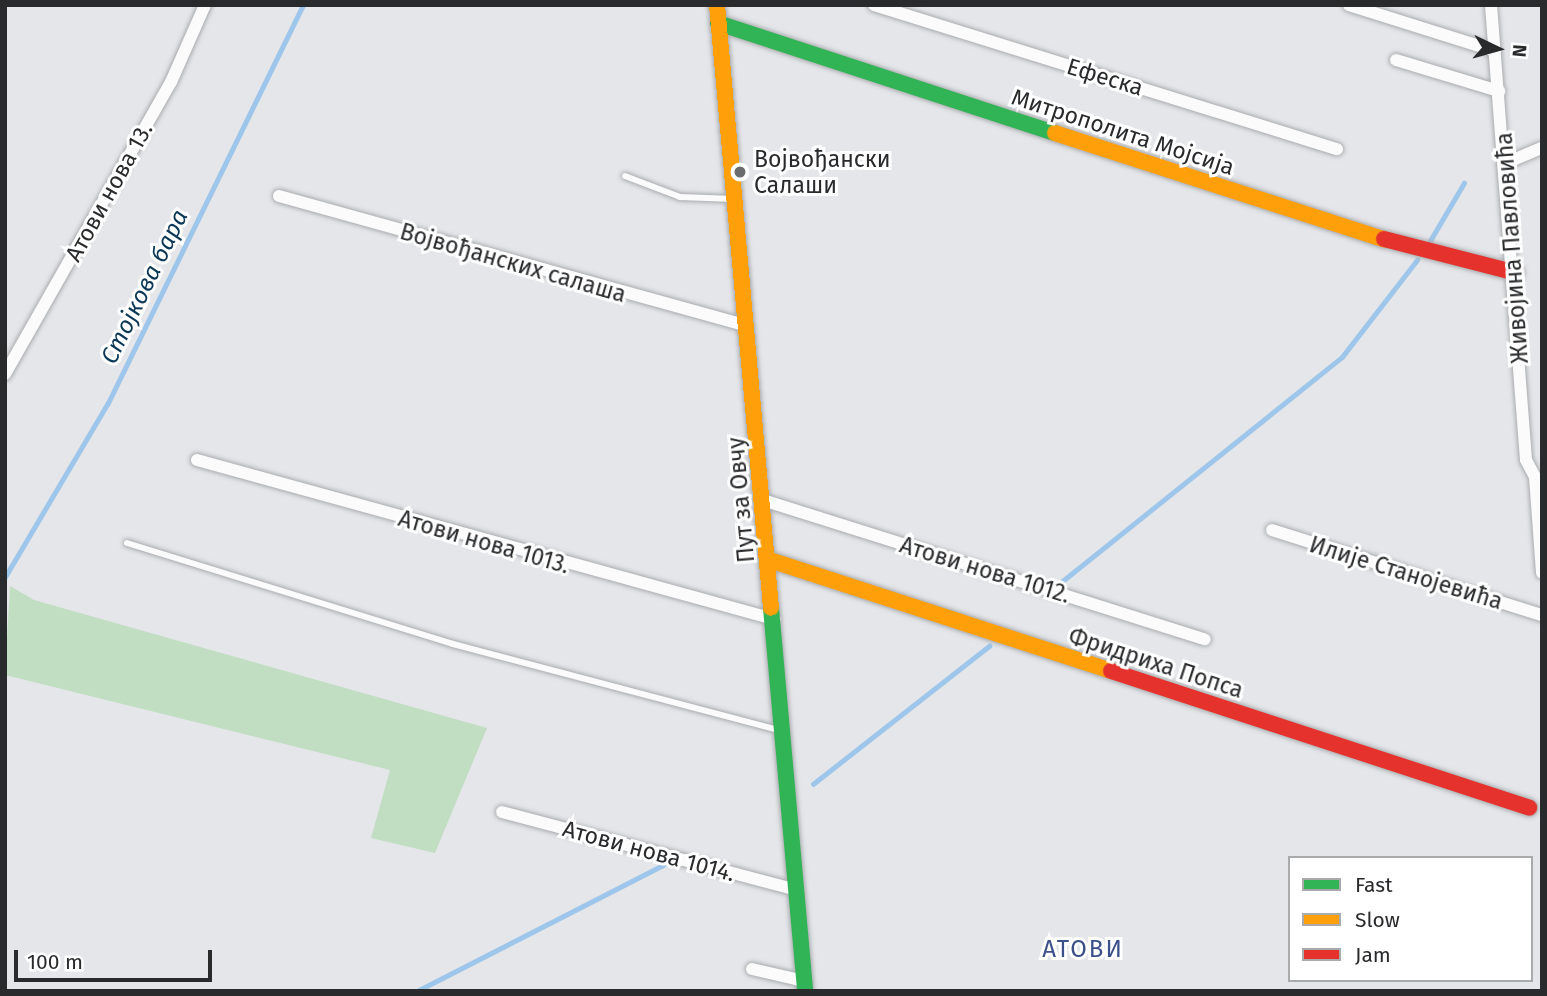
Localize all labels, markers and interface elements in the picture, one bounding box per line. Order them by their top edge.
north arrow [1463,14,1533,84]
text: N [1507,44,1531,58]
street label: Ефеска [1064,52,1146,102]
street label: Митрополита Мојсија [1008,83,1238,181]
street label: Атови нова 13. [59,118,159,266]
street label: Живојина Павловића [1490,131,1534,365]
place label: Војвођански Салаши [754,145,891,199]
marker: Војвођански Салаши [732,164,748,180]
water label: Стојкова бара [95,205,195,369]
street label: Војвођанских салаша [397,218,629,308]
street label: Пут за Овчу [722,436,760,564]
street label: Атови нова 1013. [395,504,573,580]
street label: Илије Станојевића [1306,530,1506,616]
street label: Атови нова 1012. [897,531,1073,609]
street label: Фридриха Попса [1065,622,1247,704]
street label: Атови нова 1014. [560,815,738,887]
legend [1288,856,1533,982]
text: Fast [1355,872,1393,898]
text: Slow [1355,907,1400,933]
scale bar [18,936,215,980]
district label: АТОВИ [1043,936,1123,964]
text: Jam [1355,942,1391,968]
text: 100 m [27,949,83,975]

